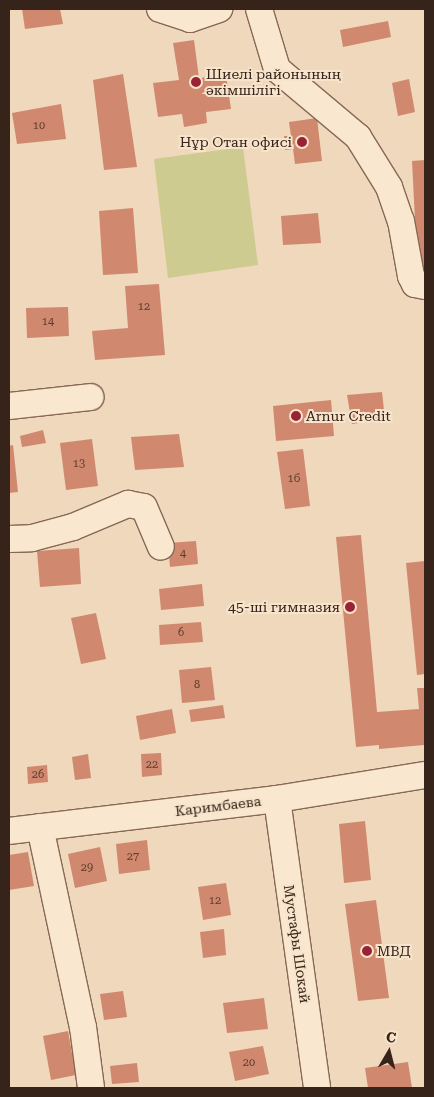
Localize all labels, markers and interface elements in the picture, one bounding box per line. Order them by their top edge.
place label: Шиелі районының әкімшілігі [206,66,341,98]
marker: Шиелі районының әкімшілігі [190,76,202,88]
house number: 10 [33,119,45,133]
place label: Нұр Отан офисі [180,134,292,150]
marker: Нұр Отан офисі [296,136,308,148]
house number: 12 [138,300,150,314]
house number: 14 [42,315,54,329]
place label: Arnur Credit [306,408,391,424]
marker: Arnur Credit [290,410,302,422]
house number: 13 [73,457,85,471]
house number: 1б [288,472,300,486]
house number: 4 [180,547,186,561]
place label: 45-ші гимназия [228,599,340,615]
marker: 45-ші гимназия [344,601,356,613]
house number: 6 [178,626,184,640]
house number: 8 [194,678,200,692]
house number: 22 [146,758,158,772]
house number: 26 [32,768,44,782]
street label: Каримбаева [174,792,262,820]
house number: 27 [127,850,139,864]
house number: 29 [81,861,93,875]
street label: Мустафы Шокай [280,884,314,1004]
house number: 12 [209,894,221,908]
place label: МВД [377,943,411,959]
marker: МВД [361,945,373,957]
north arrow [364,1027,414,1077]
text: С [385,1029,397,1046]
house number: 20 [243,1056,255,1070]

